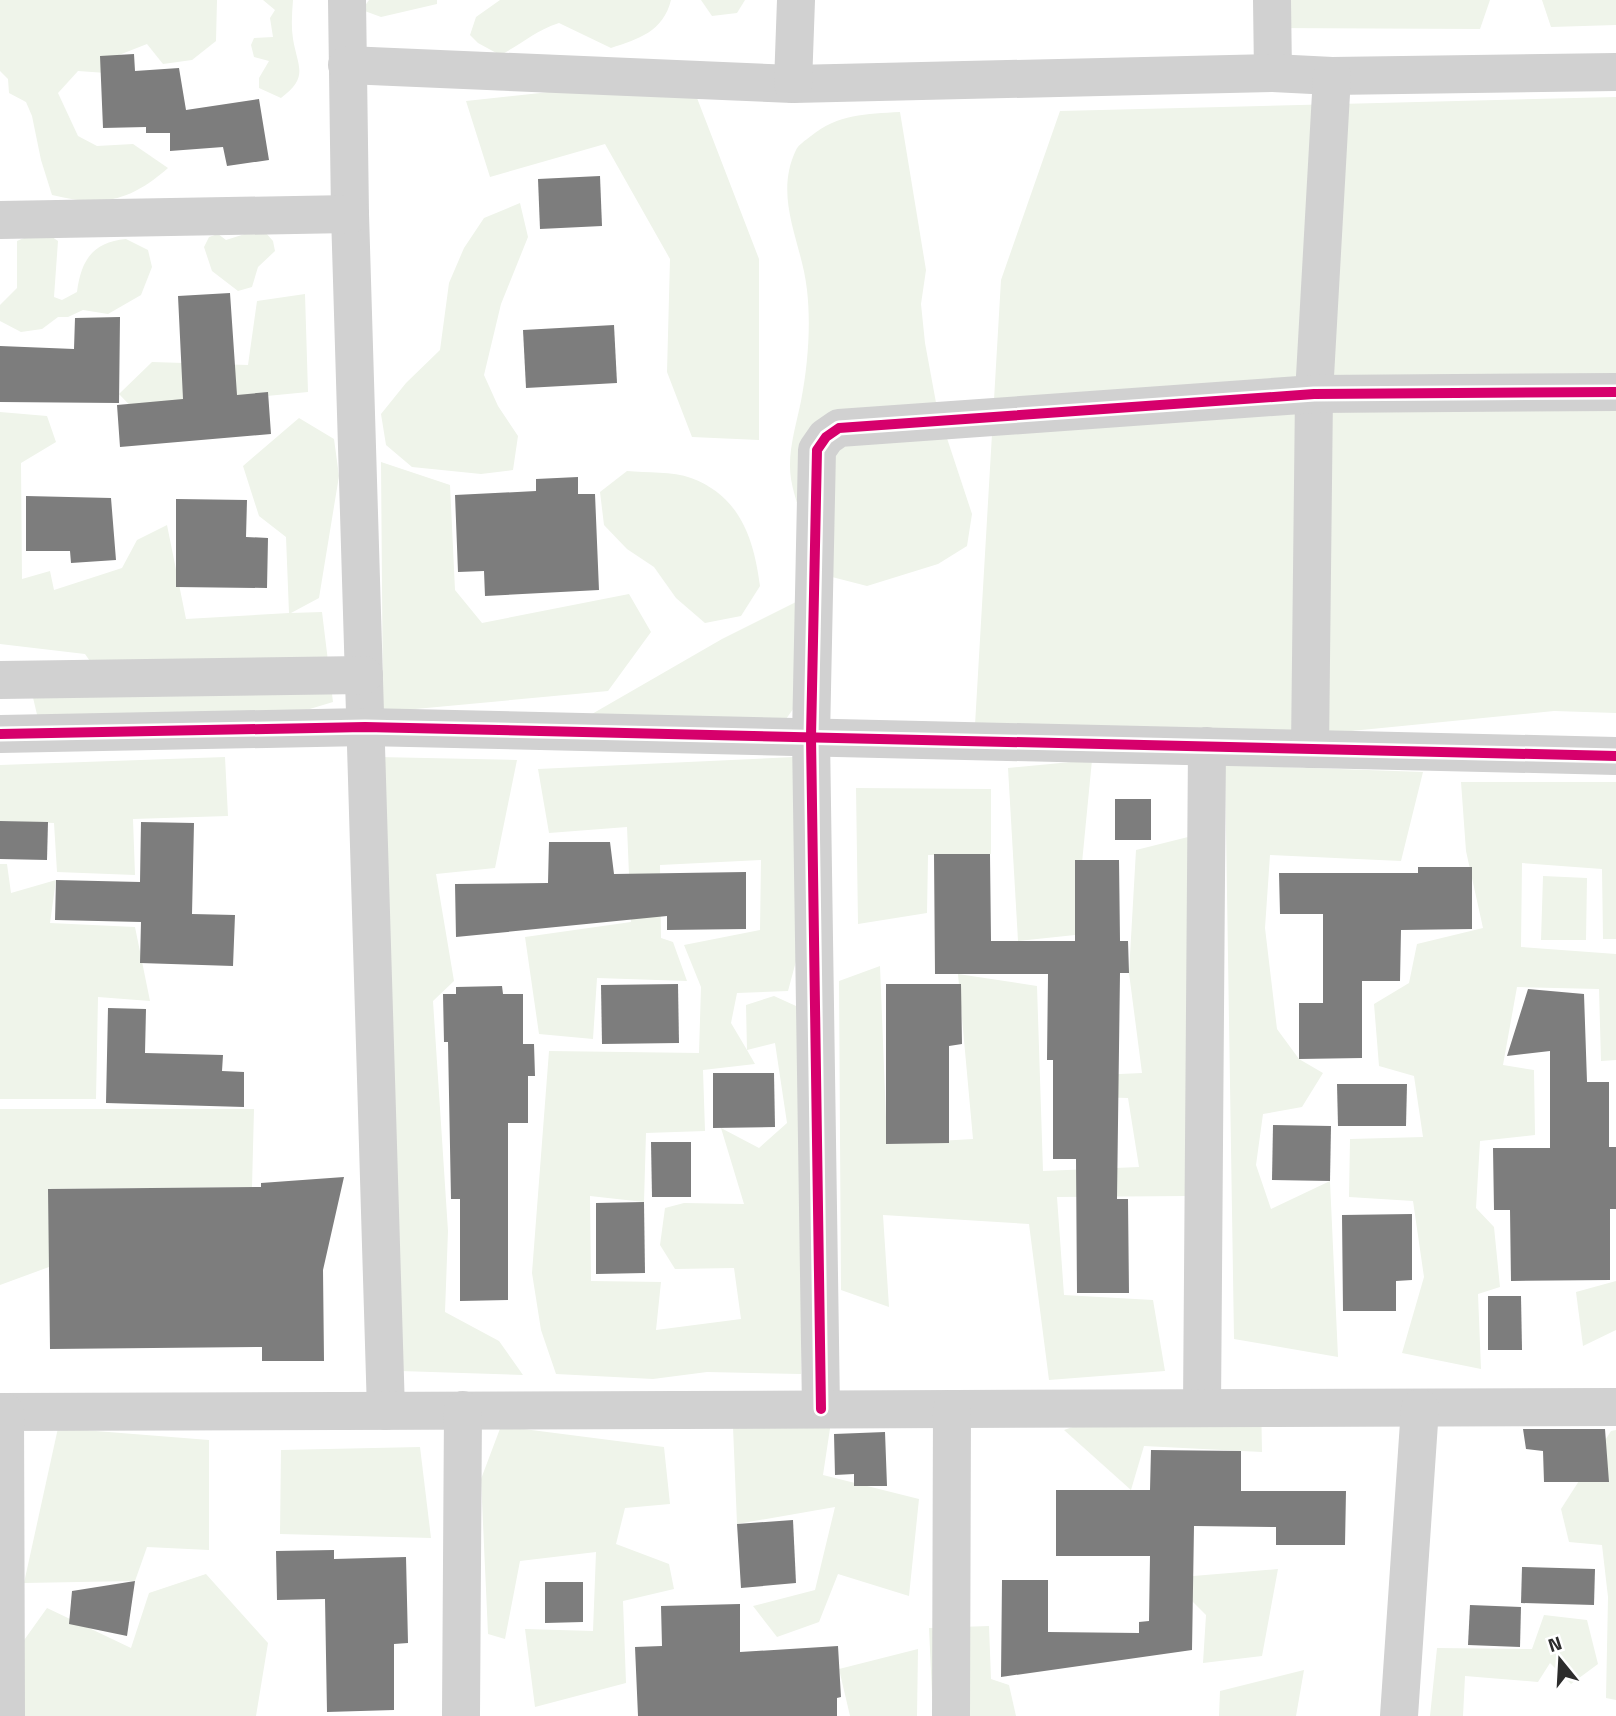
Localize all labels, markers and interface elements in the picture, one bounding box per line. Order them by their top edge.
north arrow [1525,1625,1595,1695]
text: N [1544,1628,1565,1659]

